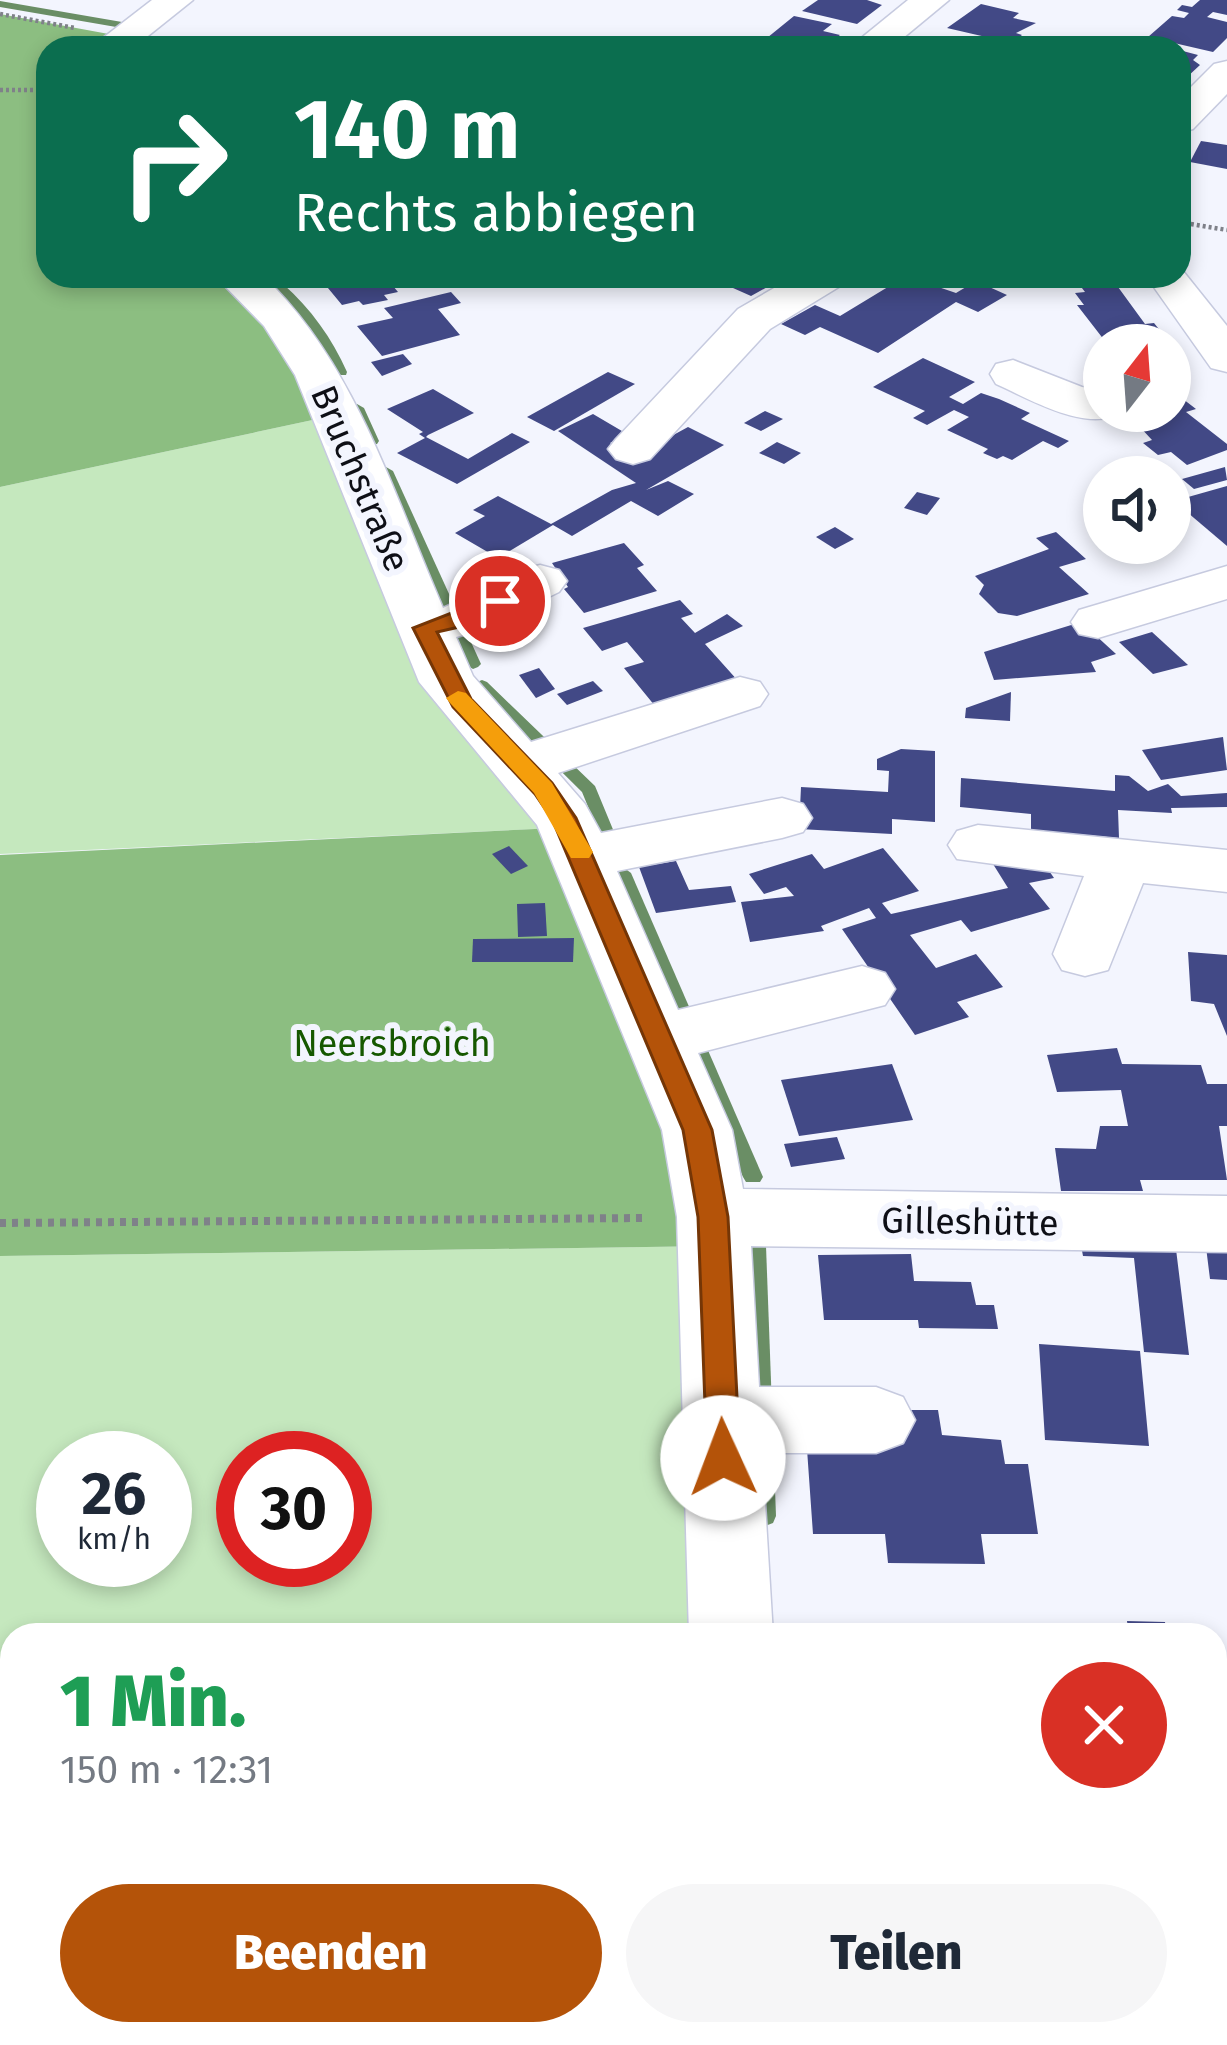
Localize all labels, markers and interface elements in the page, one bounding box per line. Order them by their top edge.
text: 140 m [294,79,520,180]
icon: right [96,84,252,240]
text: Rechts abbiegen [294,181,698,245]
north arrow [1083,324,1191,432]
map controls [1083,324,1191,564]
street label: Bruchstraße [301,379,419,578]
button: sound [1083,456,1191,564]
pin [449,550,551,652]
icon: arrive [467,568,533,634]
park label: Neersbroich [293,1022,491,1066]
street label: Gilleshütte [881,1198,1059,1246]
position arrow [660,1395,786,1521]
speed limit sign: 30 [216,1431,372,1587]
text: 26 [82,1458,146,1530]
text: km/h [77,1521,151,1557]
text: 1 Min. [60,1659,246,1745]
button: close [1041,1662,1167,1788]
text: 150 m · 12:31 [60,1747,273,1793]
button: Beenden [60,1884,602,2022]
button: Teilen [626,1884,1167,2022]

